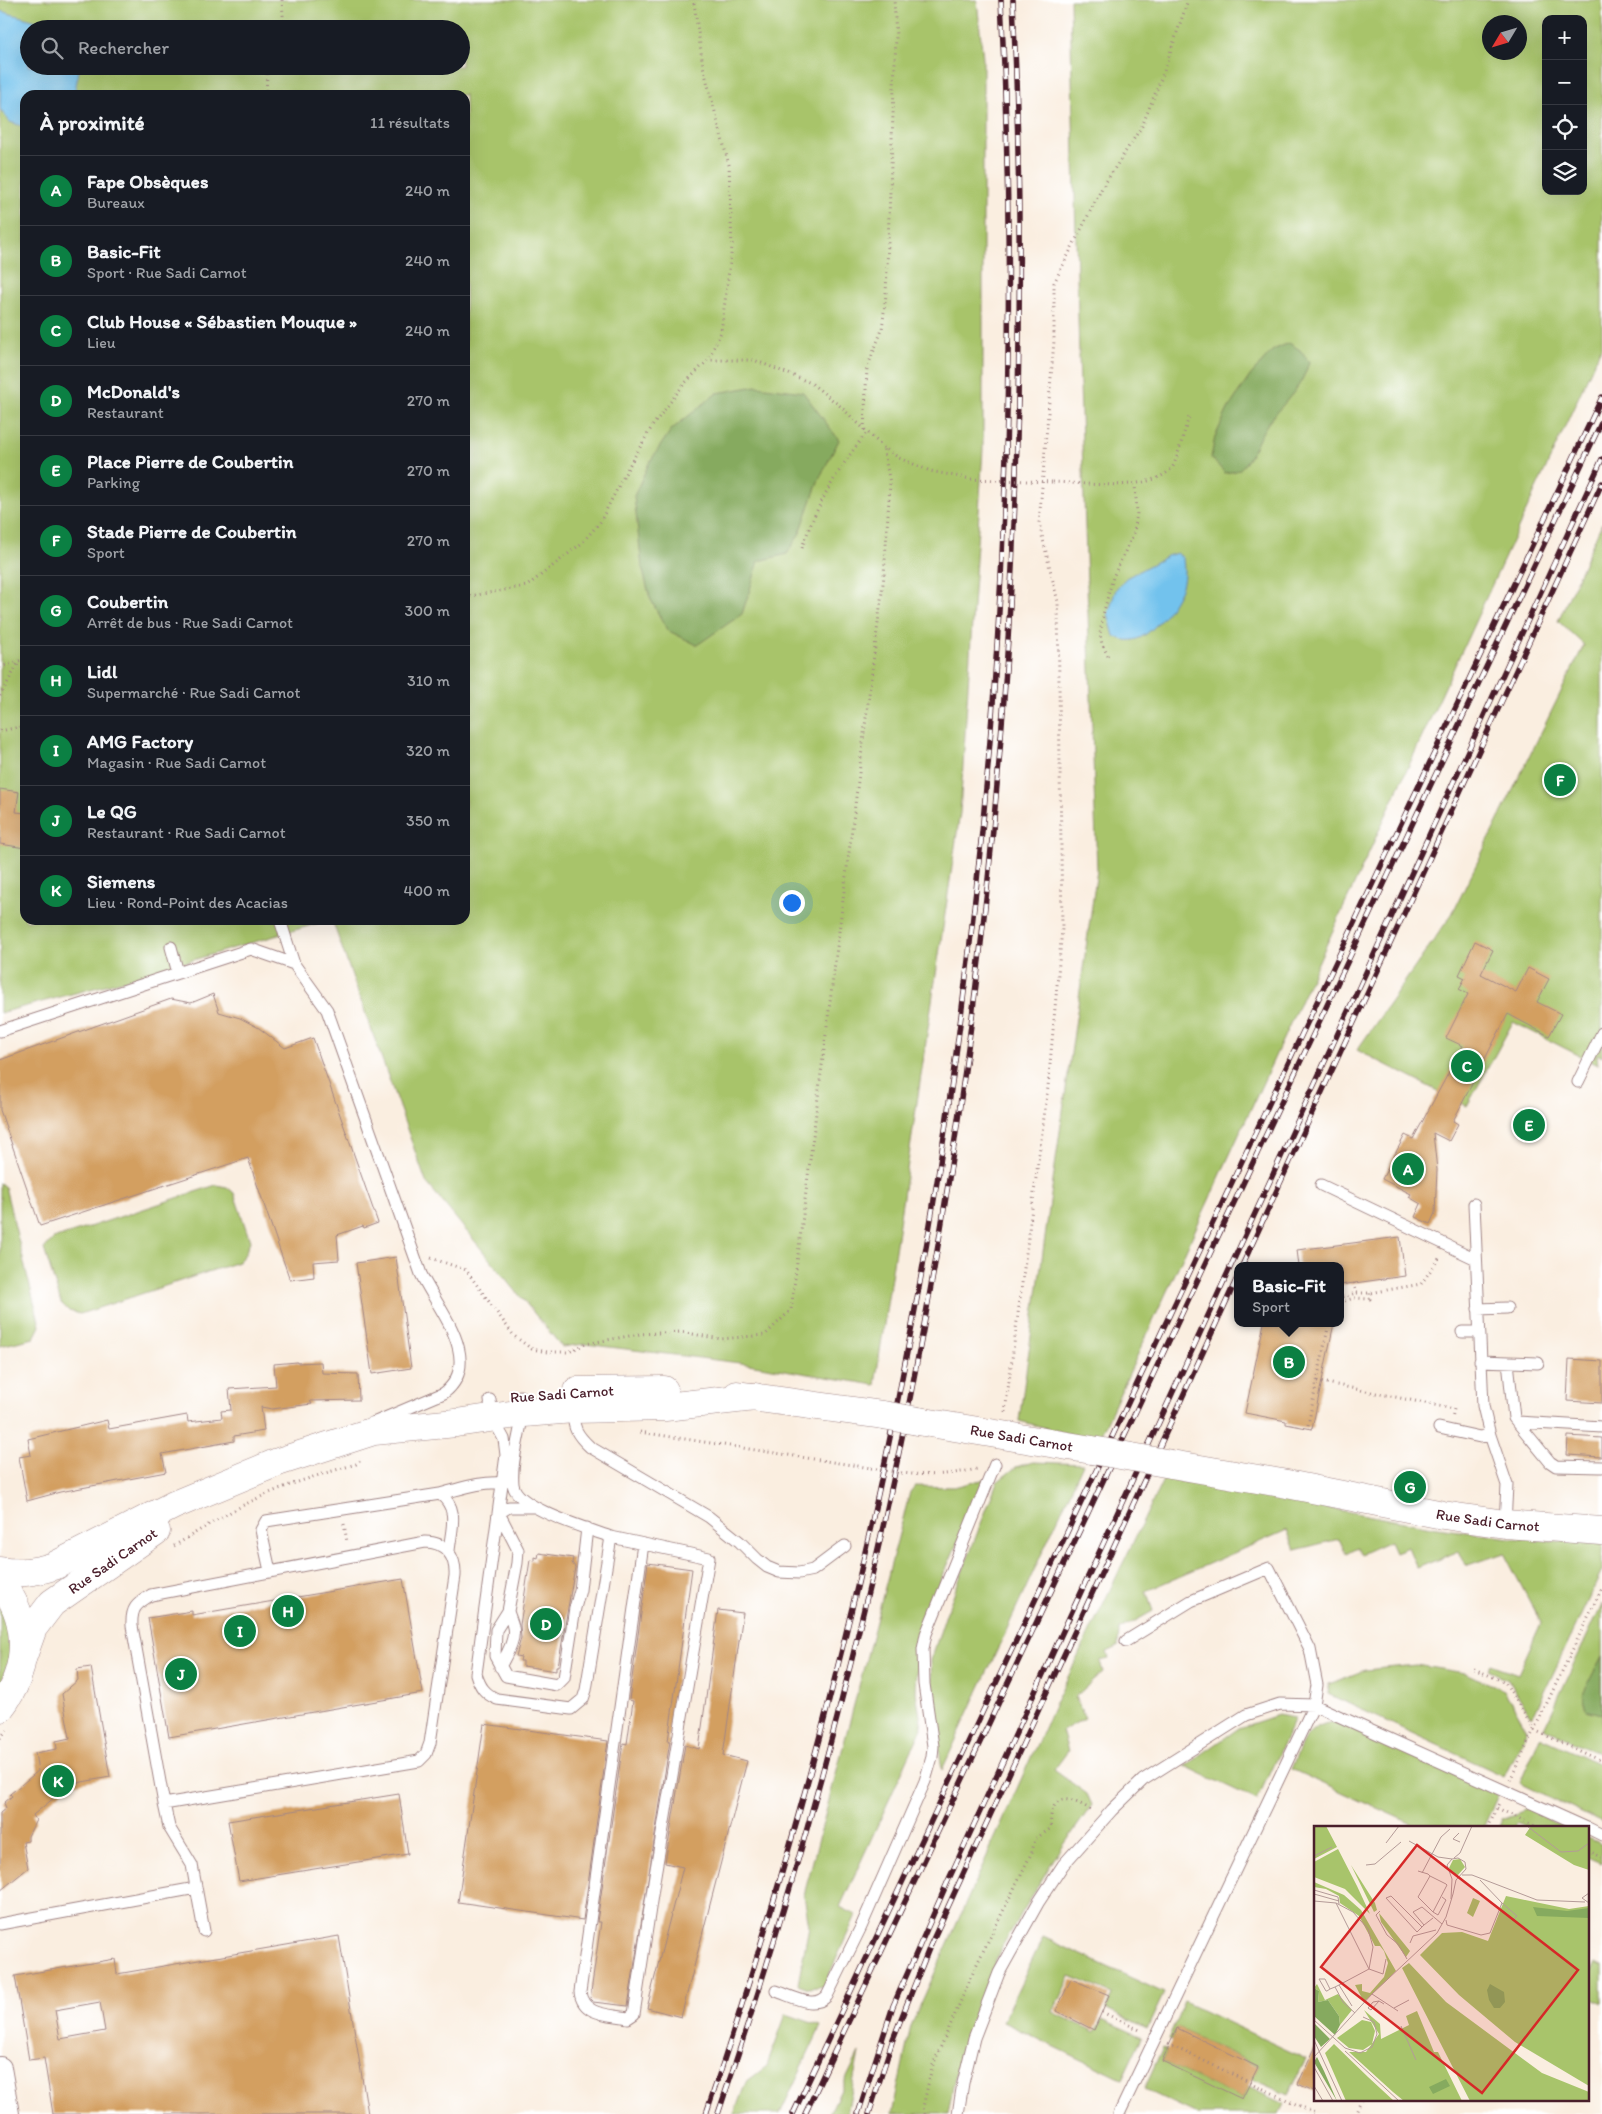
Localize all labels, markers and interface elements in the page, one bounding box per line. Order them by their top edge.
north arrow [1482,15,1527,60]
map controls [1542,15,1587,195]
button: + [1542,15,1587,60]
search box [20,20,470,75]
icon: search [38,34,66,62]
text: Rechercher [78,36,169,59]
button: − [1542,60,1587,105]
button: locate [1542,105,1587,150]
text: À proximité [40,110,145,135]
text: 11 résultats [370,113,450,132]
button: layers [1542,150,1587,195]
text: Fape Obsèques [87,170,208,193]
text: A [51,181,61,200]
text: 240 m [405,181,450,200]
text: Bureaux [87,193,145,212]
text: Basic-Fit [87,240,161,263]
text: B [51,251,61,270]
text: 240 m [405,251,450,270]
text: Sport · Rue Sadi Carnot [87,263,247,282]
text: Club House « Sébastien Mouque » [87,310,357,333]
text: C [51,321,61,340]
text: 240 m [405,321,450,340]
text: Lieu [87,333,116,352]
text: McDonald's [87,380,180,403]
text: D [51,391,61,410]
text: 270 m [407,391,450,410]
text: Restaurant [87,403,164,422]
text: Place Pierre de Coubertin [87,450,294,473]
text: E [52,461,60,480]
text: 270 m [407,461,450,480]
text: Parking [87,473,140,492]
text: Stade Pierre de Coubertin [87,520,297,543]
text: F [52,531,60,550]
text: 270 m [407,531,450,550]
text: Sport [87,543,125,562]
text: Coubertin [87,590,168,613]
text: G [50,601,62,620]
text: 300 m [405,601,450,620]
text: Arrêt de bus · Rue Sadi Carnot [87,613,293,632]
text: Lidl [87,660,117,683]
text: H [50,671,62,690]
text: 310 m [407,671,450,690]
text: Supermarché · Rue Sadi Carnot [87,683,300,702]
text: AMG Factory [87,730,193,753]
text: I [53,741,59,760]
text: 320 m [406,741,450,760]
text: Magasin · Rue Sadi Carnot [87,753,266,772]
pin: F [1544,761,1576,799]
text: Le QG [87,800,137,823]
text: J [52,811,60,830]
text: 350 m [406,811,450,830]
text: Restaurant · Rue Sadi Carnot [87,823,286,842]
text: Siemens [87,870,155,893]
text: K [51,881,61,900]
text: 400 m [404,881,450,900]
your location [779,890,805,916]
text: Lieu · Rond-Point des Acacias [87,893,288,912]
pin: C [1451,1047,1483,1085]
pin: E [1513,1106,1545,1144]
pin: A [1392,1150,1424,1188]
popup [1234,1262,1344,1327]
text: Basic-Fit [1252,1274,1326,1297]
text: Sport [1252,1297,1290,1316]
pin: B [1273,1343,1305,1381]
street label: Rue Sadi Carnot [509,1381,615,1407]
street label: Rue Sadi Carnot [969,1421,1075,1456]
pin: G [1394,1468,1426,1506]
street label: Rue Sadi Carnot [1435,1505,1541,1535]
street label: Rue Sadi Carnot [65,1524,161,1598]
pin: H [272,1592,304,1630]
pin: D [530,1605,562,1643]
pin: I [224,1612,256,1650]
pin: J [165,1655,197,1693]
pin: K [42,1762,74,1800]
inset map [1314,1826,1590,2102]

